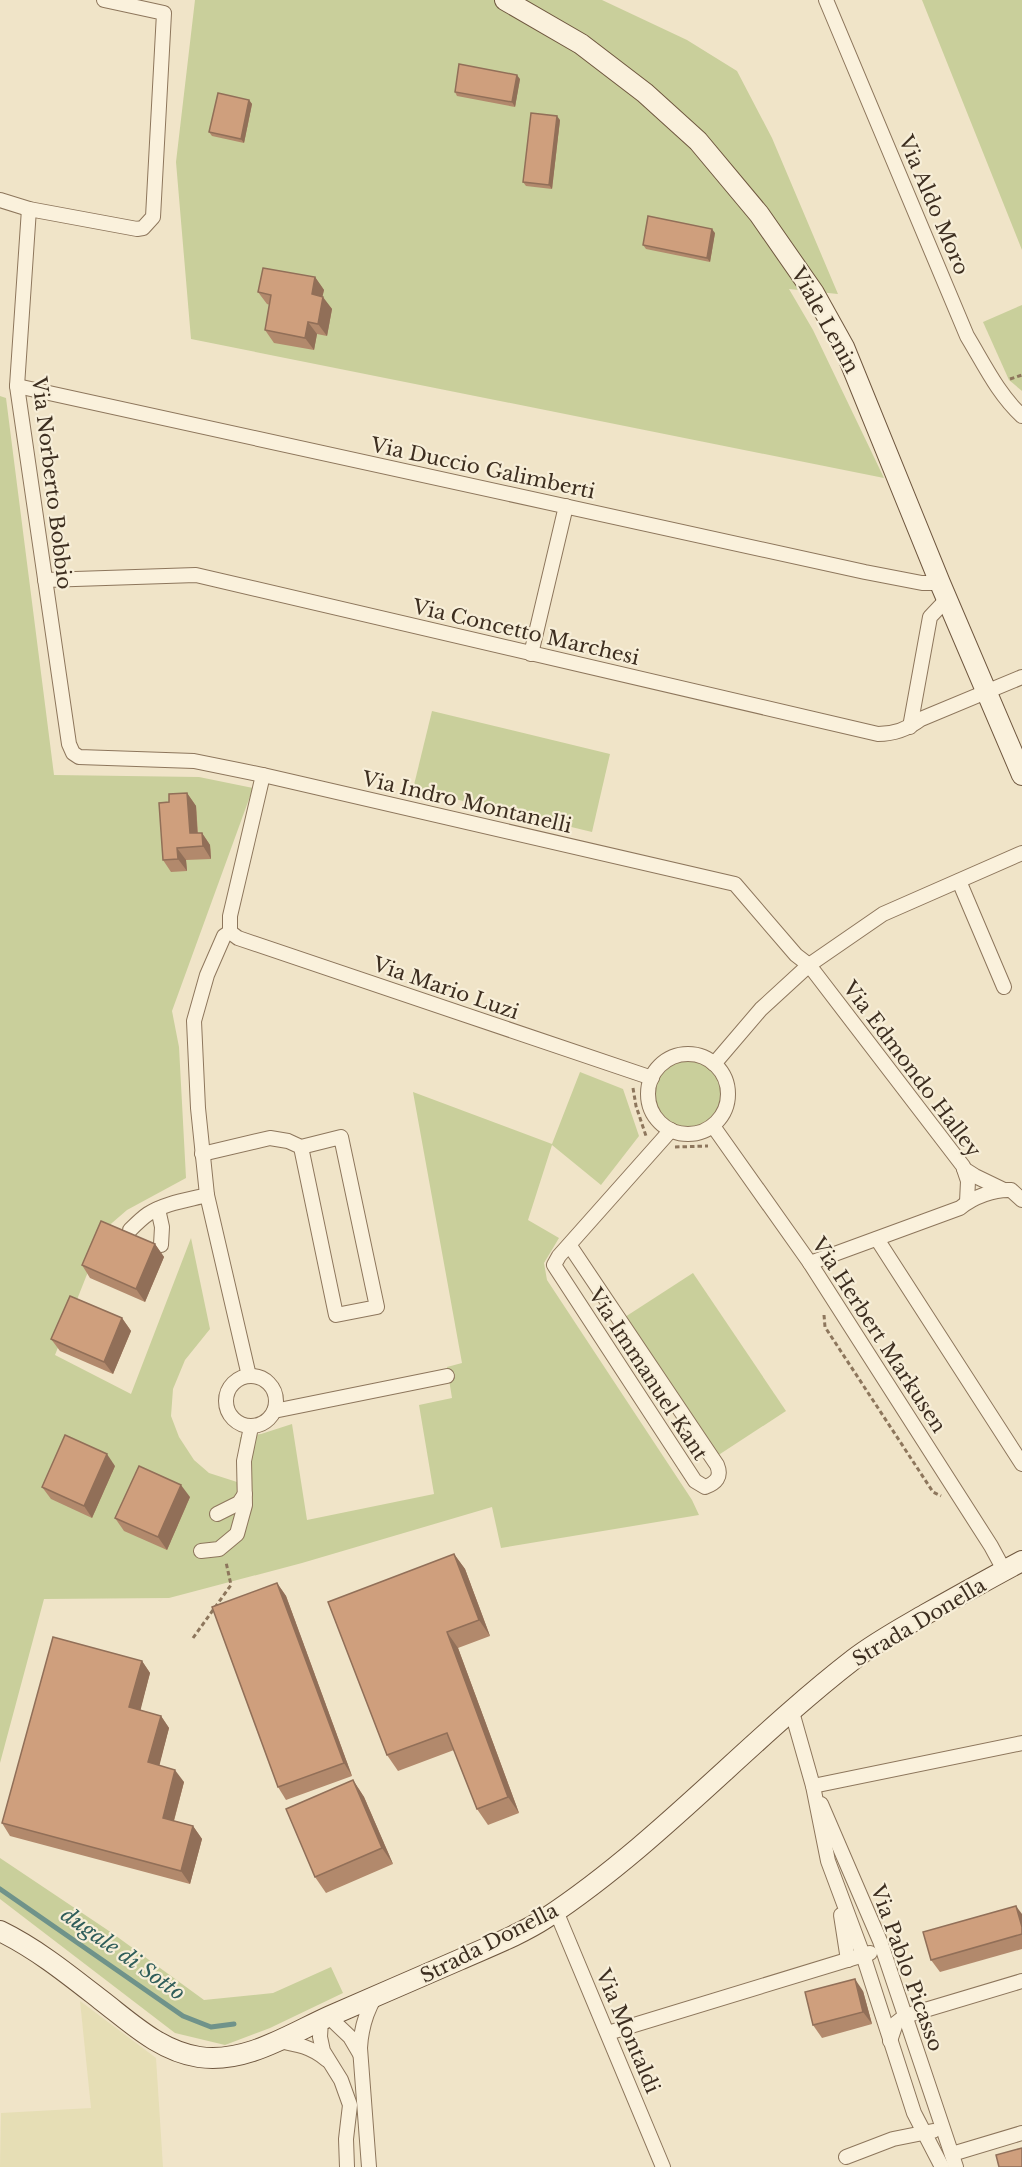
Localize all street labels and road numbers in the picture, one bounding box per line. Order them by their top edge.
street label: Via Aldo Moro [893,131,974,278]
street label: Viale Lenin [786,262,864,377]
street label: Via Norberto Bobbio [27,374,77,591]
street label: Via Duccio Galimberti [368,432,598,504]
street label: Via Concetto Marchesi [409,594,642,670]
street label: Via Indro Montanelli [359,766,574,838]
street label: Via Mario Luzi [369,951,522,1024]
street label: Via Edmondo Halley [837,975,986,1162]
street label: Via Herbert Markusen [806,1232,951,1437]
street label: Via Immanuel Kant [583,1283,713,1465]
street label: Strada Donella [848,1572,991,1671]
street label: Via Pablo Picasso [865,1880,948,2055]
street label: Strada Donella [416,1898,563,1988]
street label: Via Montaldi [591,1964,665,2097]

